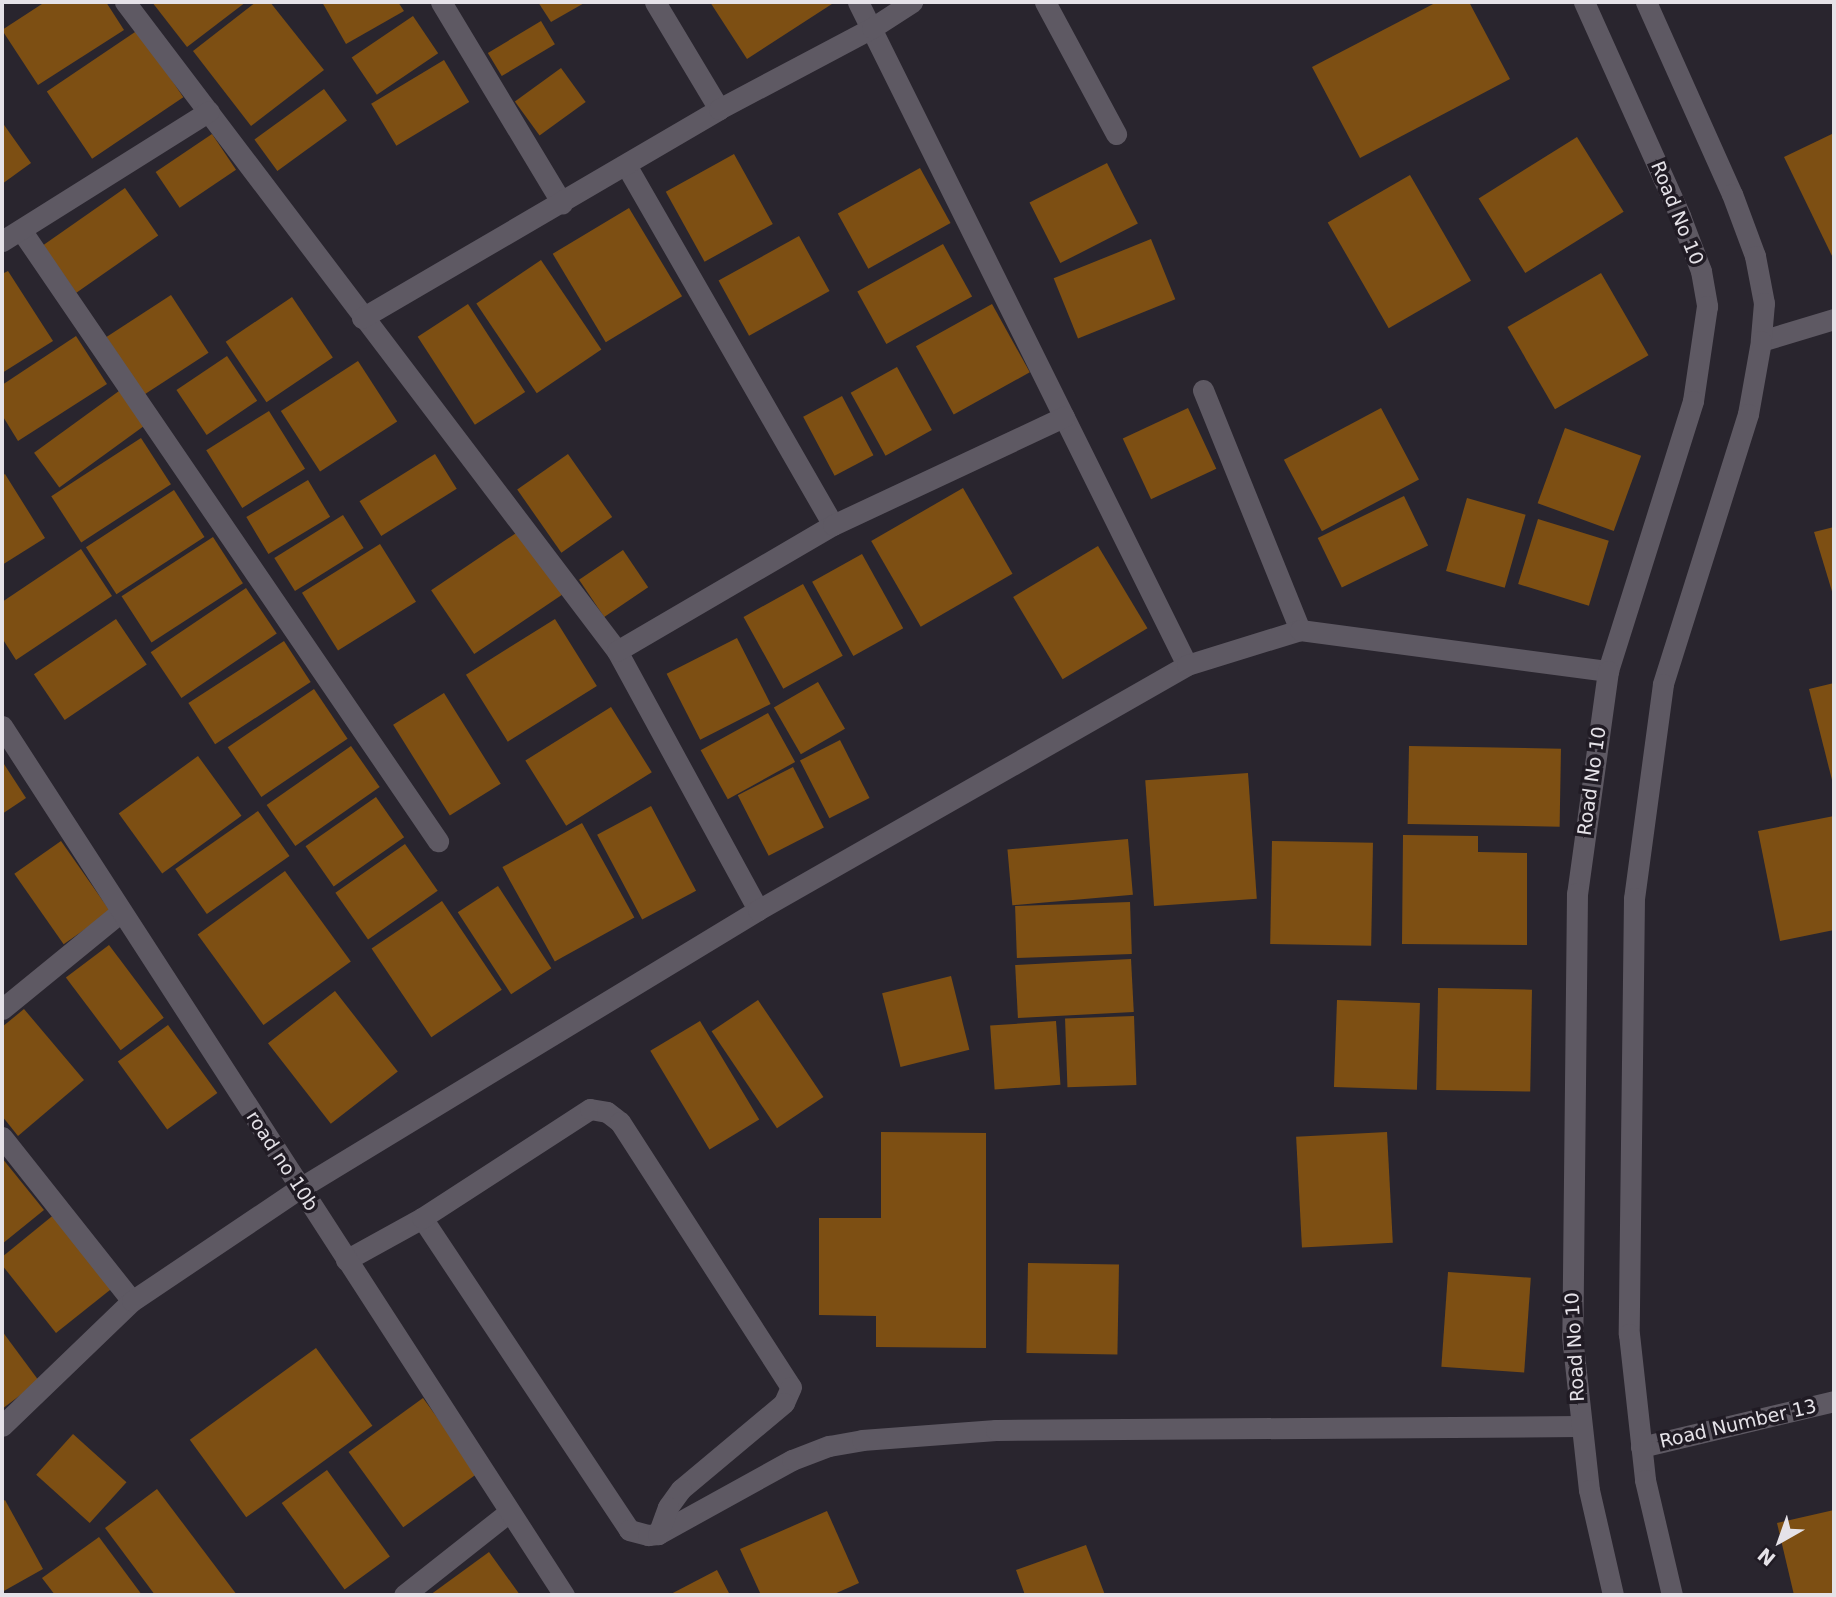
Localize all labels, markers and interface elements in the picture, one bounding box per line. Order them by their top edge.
street label: Road No 10 [1646,158,1708,268]
street label: Road No 10 [1573,725,1611,837]
street label: road no 10b [241,1107,323,1215]
street label: Road No 10 [1561,1292,1589,1402]
street label: Road Number 13 [1657,1395,1819,1453]
north arrow [1745,1506,1815,1576]
text: N [1753,1544,1780,1571]

